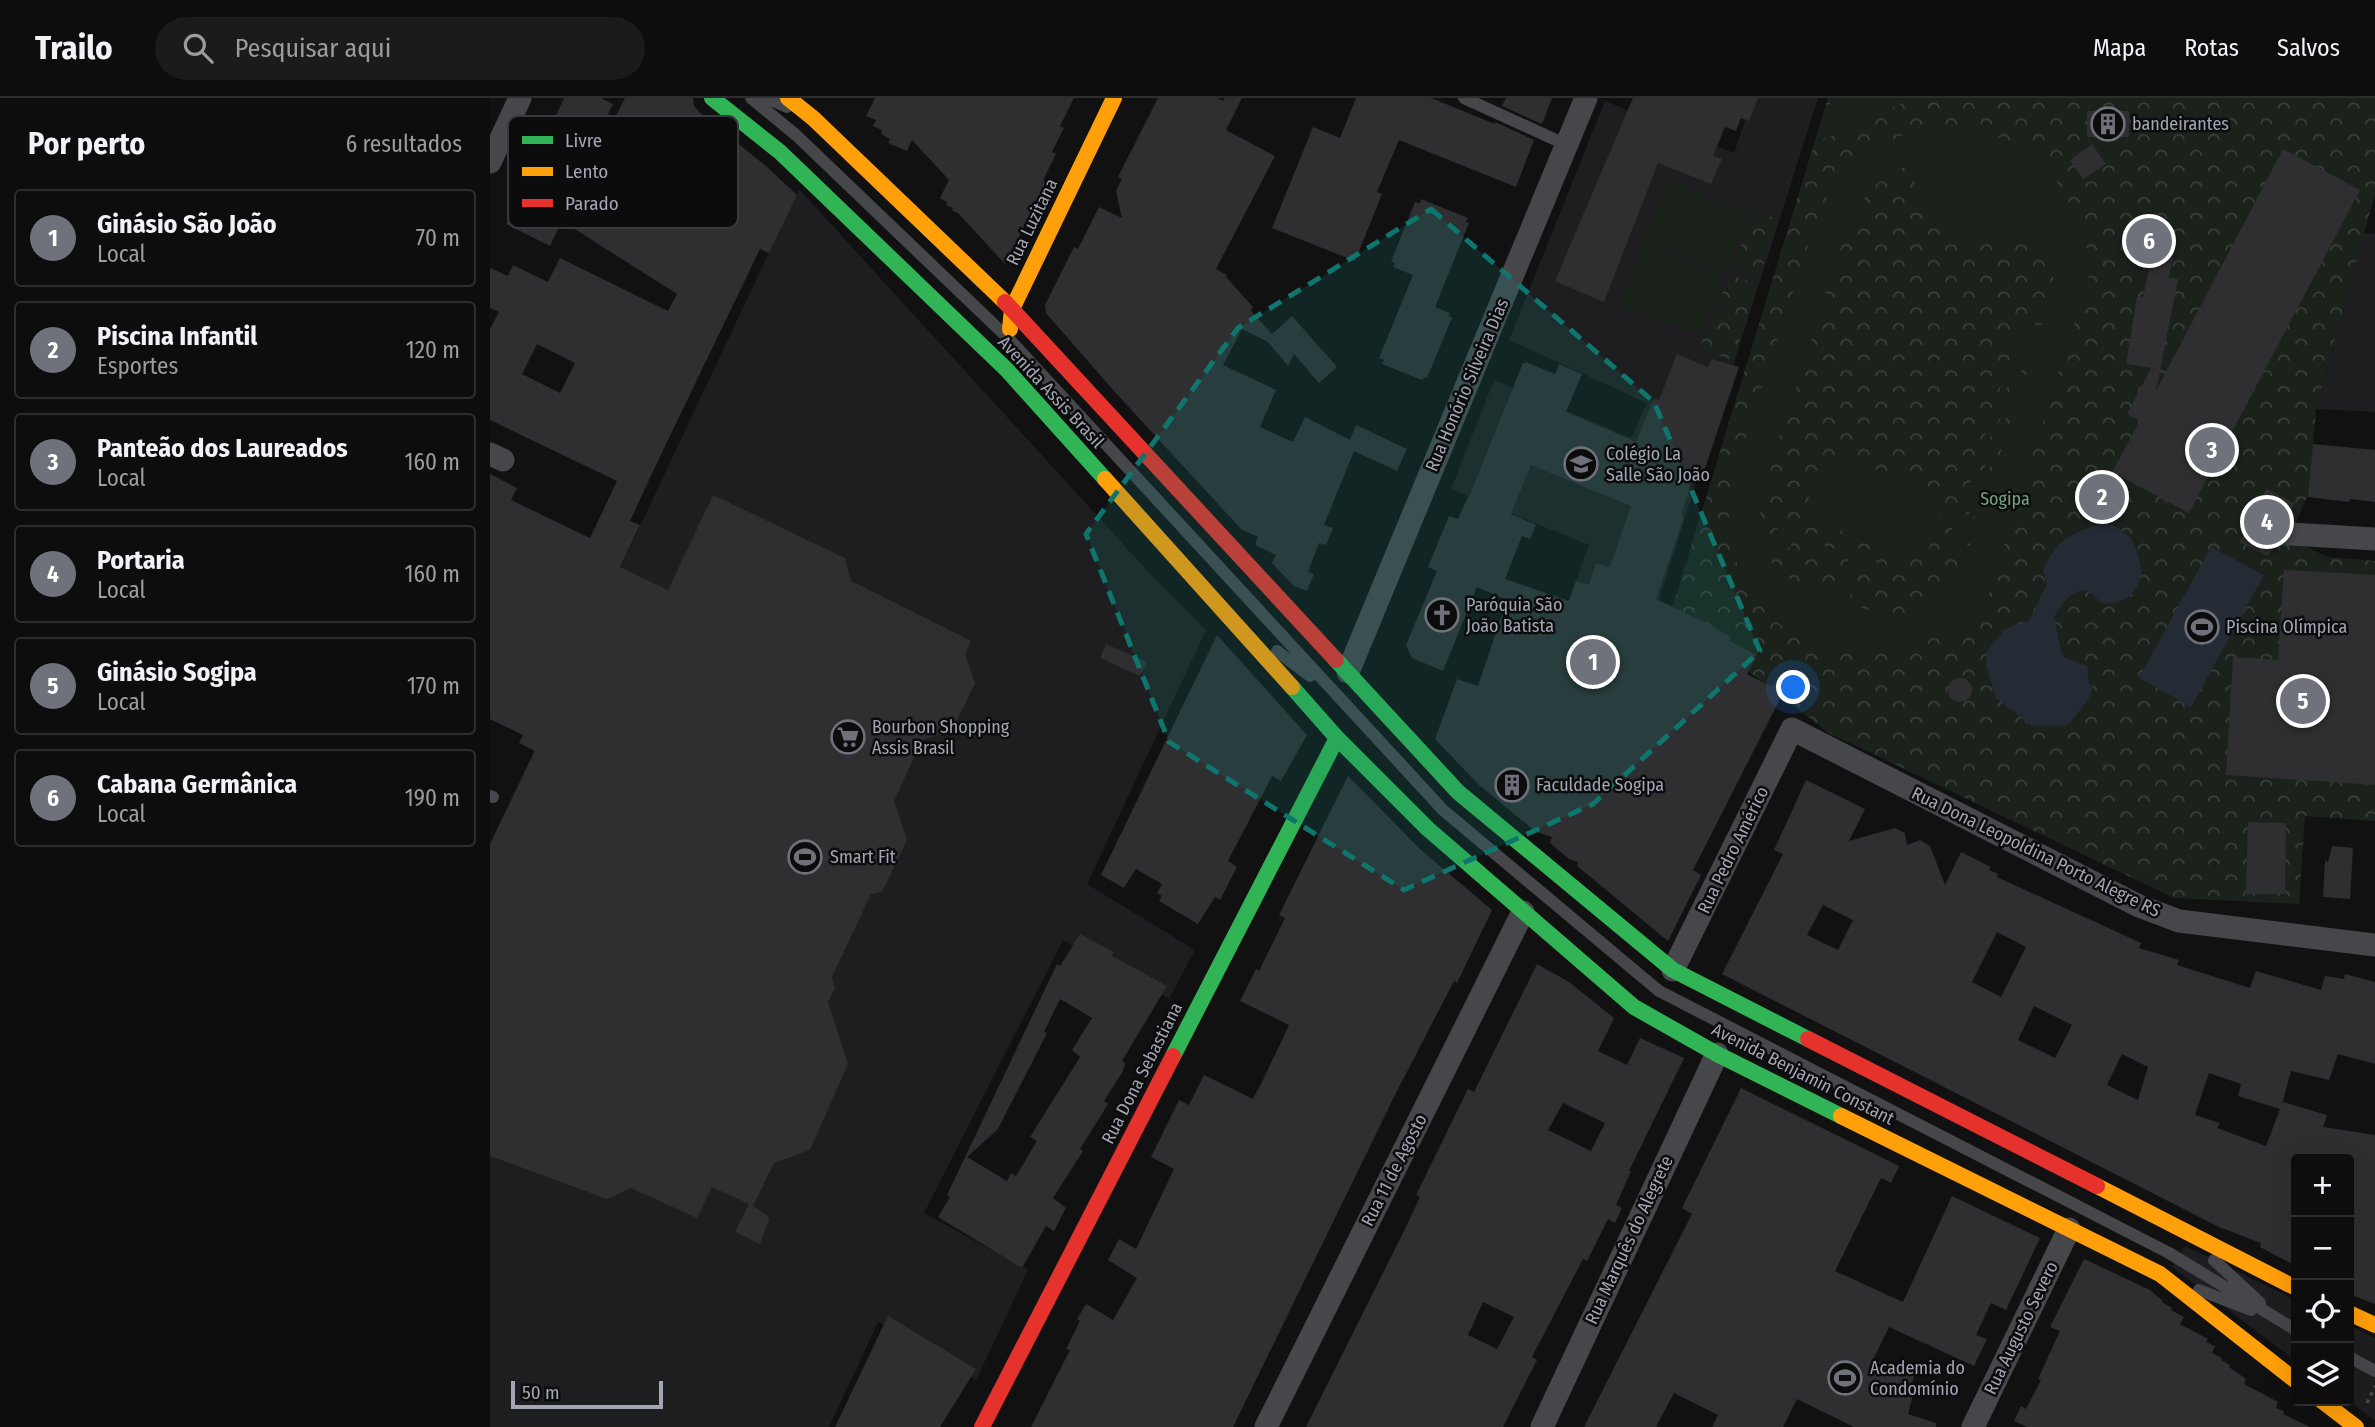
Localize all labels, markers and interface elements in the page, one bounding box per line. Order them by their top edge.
search box [155,17,645,80]
text: Trailo [35,28,113,68]
icon: search [179,29,217,67]
text: Pesquisar aqui [235,33,391,64]
text: Mapa [2093,34,2146,62]
text: Rotas [2184,34,2239,62]
text: Salvos [2277,34,2340,62]
building icon: bandeirantes [2089,105,2127,143]
place label: bandeirantes [2132,113,2229,135]
legend [508,116,738,228]
text: Por perto [28,126,145,162]
text: Livre [565,129,602,152]
text: 6 resultados [346,130,462,158]
text: Lento [565,160,608,183]
street label: Rua Luzitana [1002,175,1063,269]
text: Parado [565,192,619,215]
text: Ginásio São João [97,209,277,240]
pin: 6 [2126,215,2172,267]
text: 1 [48,224,58,252]
text: 70 m [416,224,460,252]
text: Local [97,240,146,268]
street label: Rua Honório Silveira Dias [1421,295,1514,475]
text: Piscina Infantil [97,321,257,352]
street label: Avenida Assis Brasil [993,331,1109,453]
text: 2 [48,336,58,364]
text: 120 m [406,336,460,364]
text: Esportes [97,352,178,380]
pin: 3 [2189,424,2235,476]
text: Panteão dos Laureados [97,433,348,464]
place label: Colégio La Salle São João [1606,443,1710,486]
school or university icon: Colégio La Salle São João [1562,445,1600,483]
text: 3 [48,448,58,476]
text: 160 m [405,448,460,476]
text: Local [97,464,146,492]
pin: 2 [2079,471,2125,523]
park label: Sogipa [1980,488,2030,510]
pin: 4 [2244,496,2290,548]
text: Portaria [97,545,185,576]
text: 4 [47,560,59,588]
text: 160 m [405,560,460,588]
text: Local [97,576,146,604]
place label: Paróquia São João Batista [1466,594,1562,637]
church icon: Paróquia São João Batista [1423,596,1461,634]
sports icon: Piscina Olímpica [2183,608,2221,646]
place label: Piscina Olímpica [2226,616,2347,638]
pin: 1 [1570,636,1616,688]
text: Ginásio Sogipa [97,657,257,688]
your location [1776,670,1810,704]
text: 5 [47,672,59,700]
text: 170 m [407,672,460,700]
pin: 5 [2280,675,2326,727]
text: Local [97,688,146,716]
place label: Bourbon Shopping Assis Brasil [872,716,1010,759]
supermarket icon: Bourbon Shopping Assis Brasil [829,718,867,756]
building icon: Faculdade Sogipa [1493,766,1531,804]
text: Cabana Germânica [97,769,297,800]
place label: Faculdade Sogipa [1536,774,1664,796]
street label: Rua Dona Leopoldina Porto Alegre RS [1908,782,2164,922]
street label: Rua Pedro Américo [1693,783,1773,917]
text: 6 [47,784,59,812]
text: 190 m [405,784,460,812]
text: Local [97,800,146,828]
sports icon: Smart Fit [786,838,824,876]
place label: Smart Fit [830,846,896,868]
street label: Rua Dona Sebastiana [1097,998,1187,1147]
street label: Avenida Benjamin Constant [1708,1018,1898,1130]
street label: Rua 11 de Agosto [1356,1110,1432,1230]
street label: Rua Marquês do Alegrete [1580,1152,1678,1328]
map controls [2291,1154,2354,1406]
button: + [2291,1154,2354,1217]
button: − [2291,1217,2354,1280]
street label: Rua Augusto Severo [1979,1258,2063,1398]
button: locate [2291,1280,2354,1343]
button: layers [2291,1343,2354,1406]
place label: Academia do Condomínio [1870,1357,1965,1400]
sports icon: Academia do Condomínio [1826,1359,1864,1397]
scale bar [511,1378,663,1410]
text: 50 m [522,1381,560,1404]

